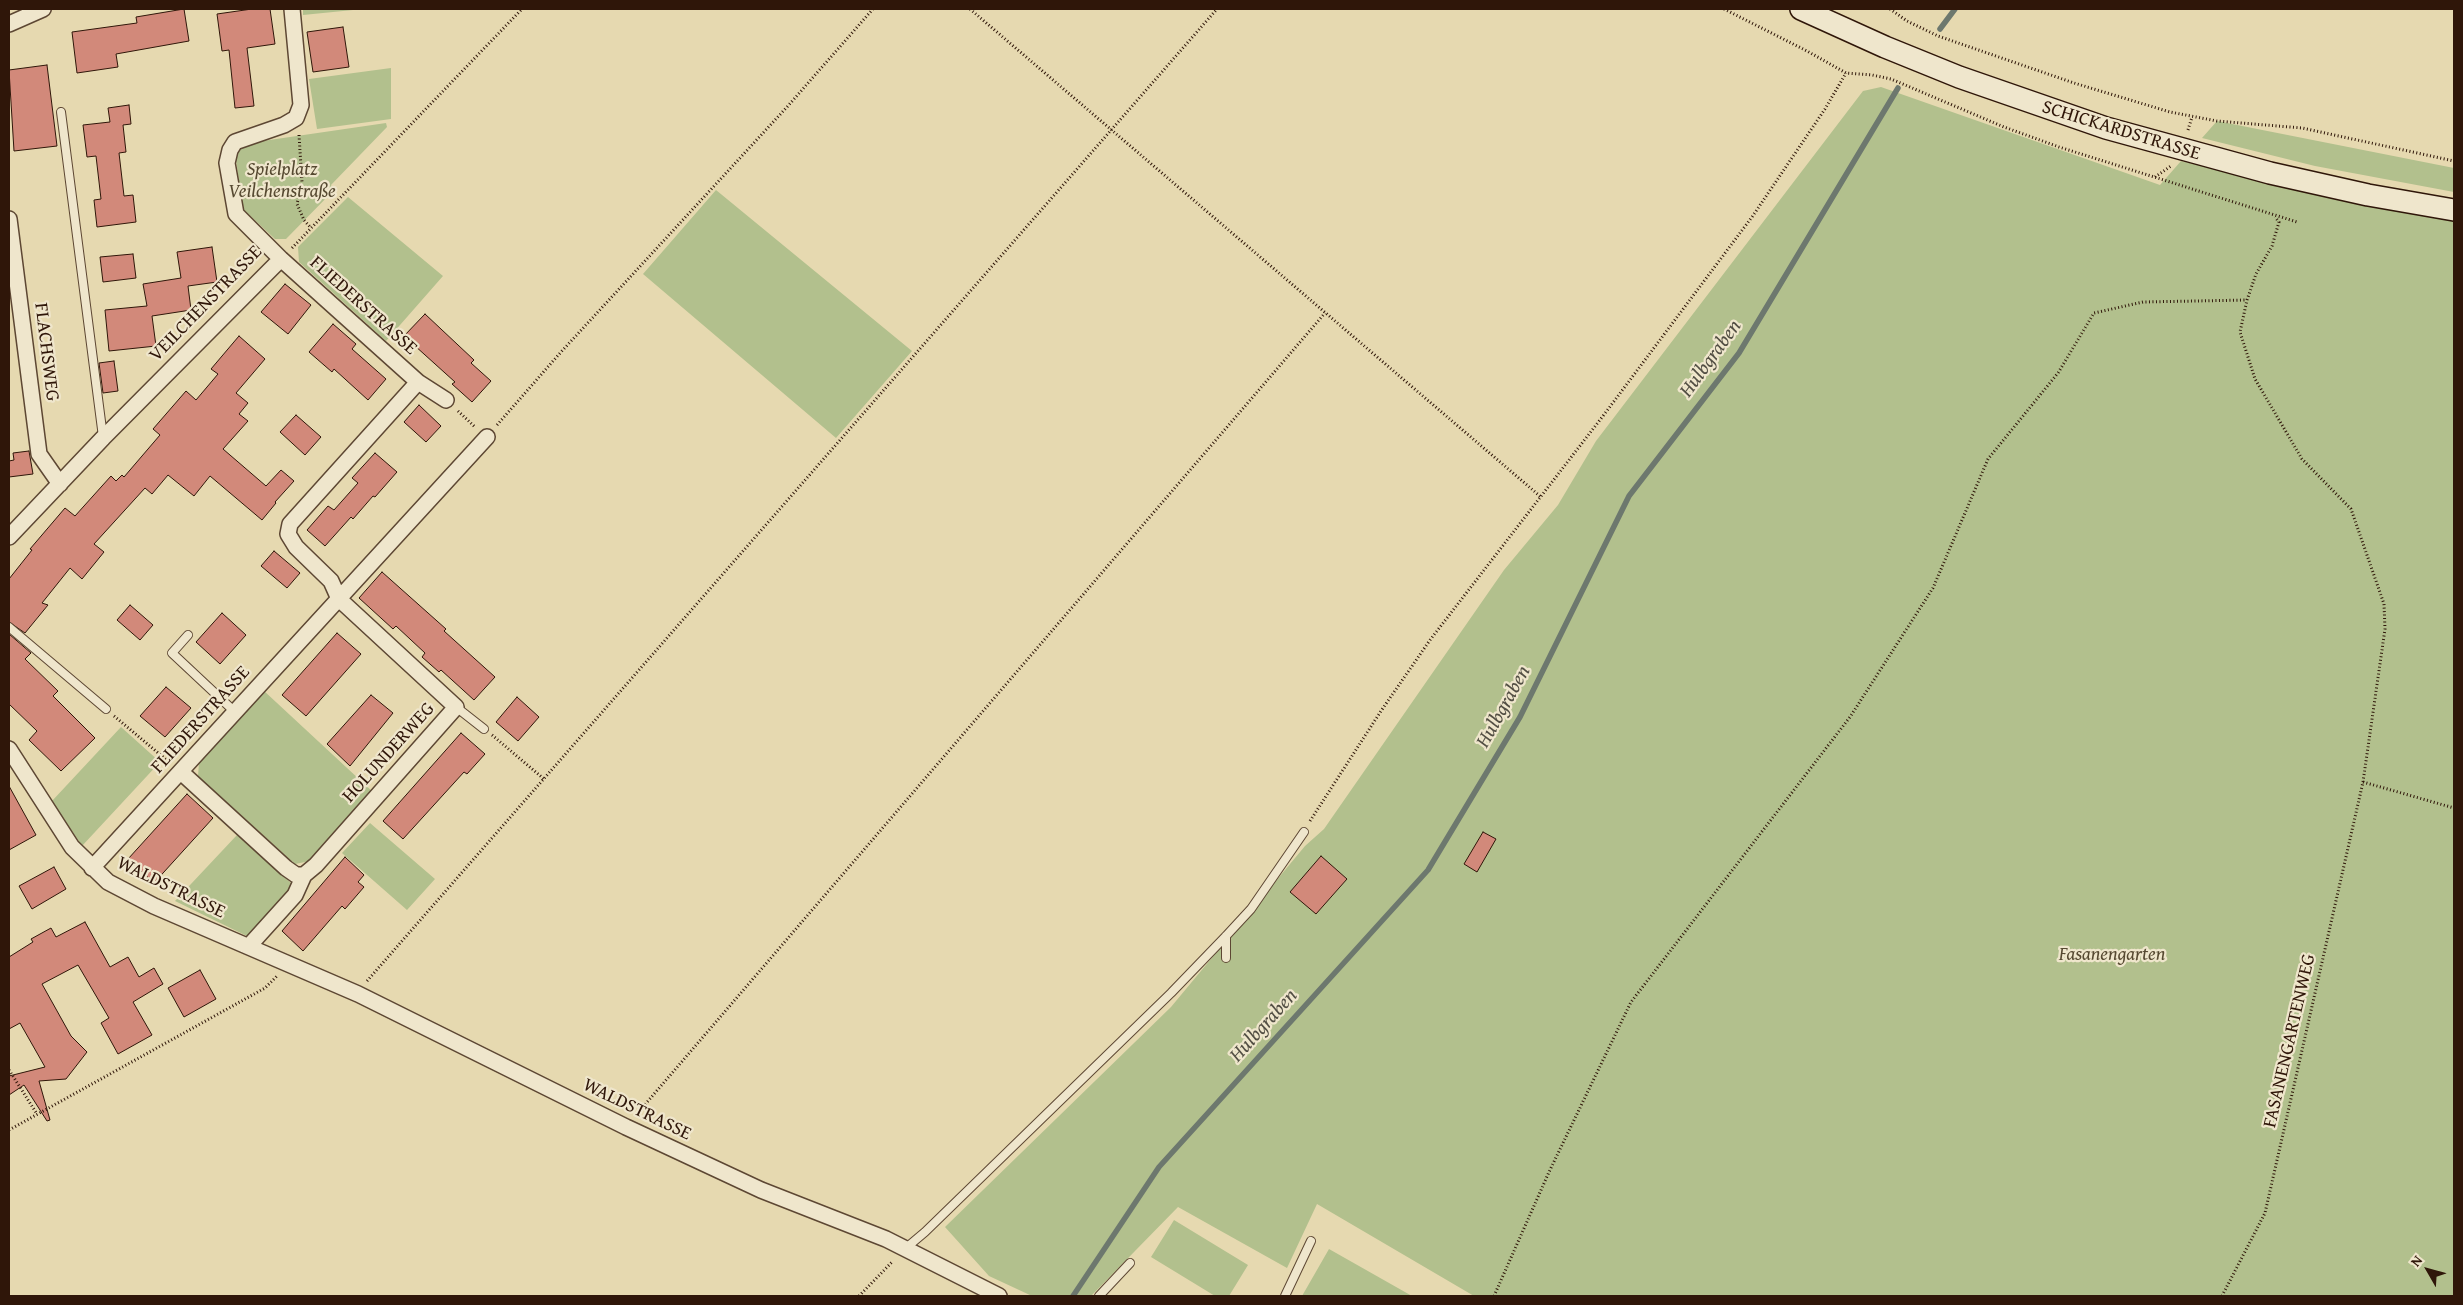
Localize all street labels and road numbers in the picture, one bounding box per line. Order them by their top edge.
street label: SCHICKARDSTRASSE [2039,96,2203,166]
street label: VEILCHENSTRASSE [145,241,267,367]
street label: FLIEDERSTRASSE [305,252,421,360]
street label: FLACHSWEG [29,302,63,402]
street label: FLIEDERSTRASSE [147,662,255,778]
street label: HOLUNDERWEG [338,698,440,808]
street label: WALDSTRASSE [113,852,229,924]
street label: FASANENGARTENWEG [2259,952,2321,1130]
street label: WALDSTRASSE [579,1074,695,1146]

